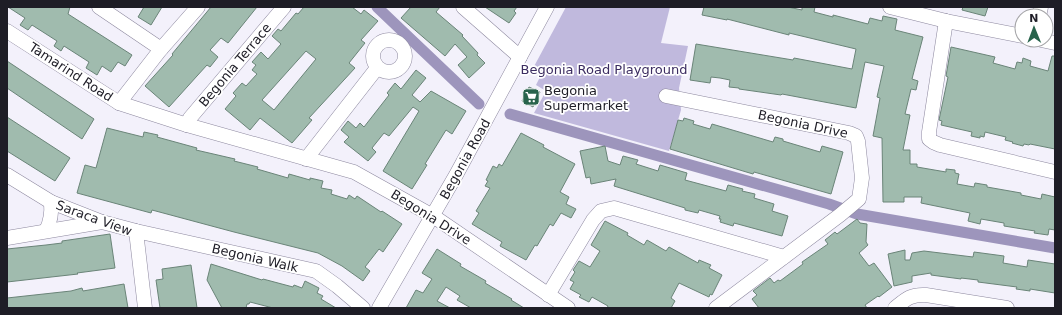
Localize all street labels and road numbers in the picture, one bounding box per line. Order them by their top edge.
street label: Begonia Terrace [196,20,274,110]
street label: Tamarind Road [26,39,116,105]
street label: Begonia Drive [757,107,849,141]
street label: Begonia Road [437,116,493,202]
street label: Begonia Drive [388,186,474,248]
street label: Saraca View [54,197,134,239]
street label: Begonia Walk [210,241,300,275]

